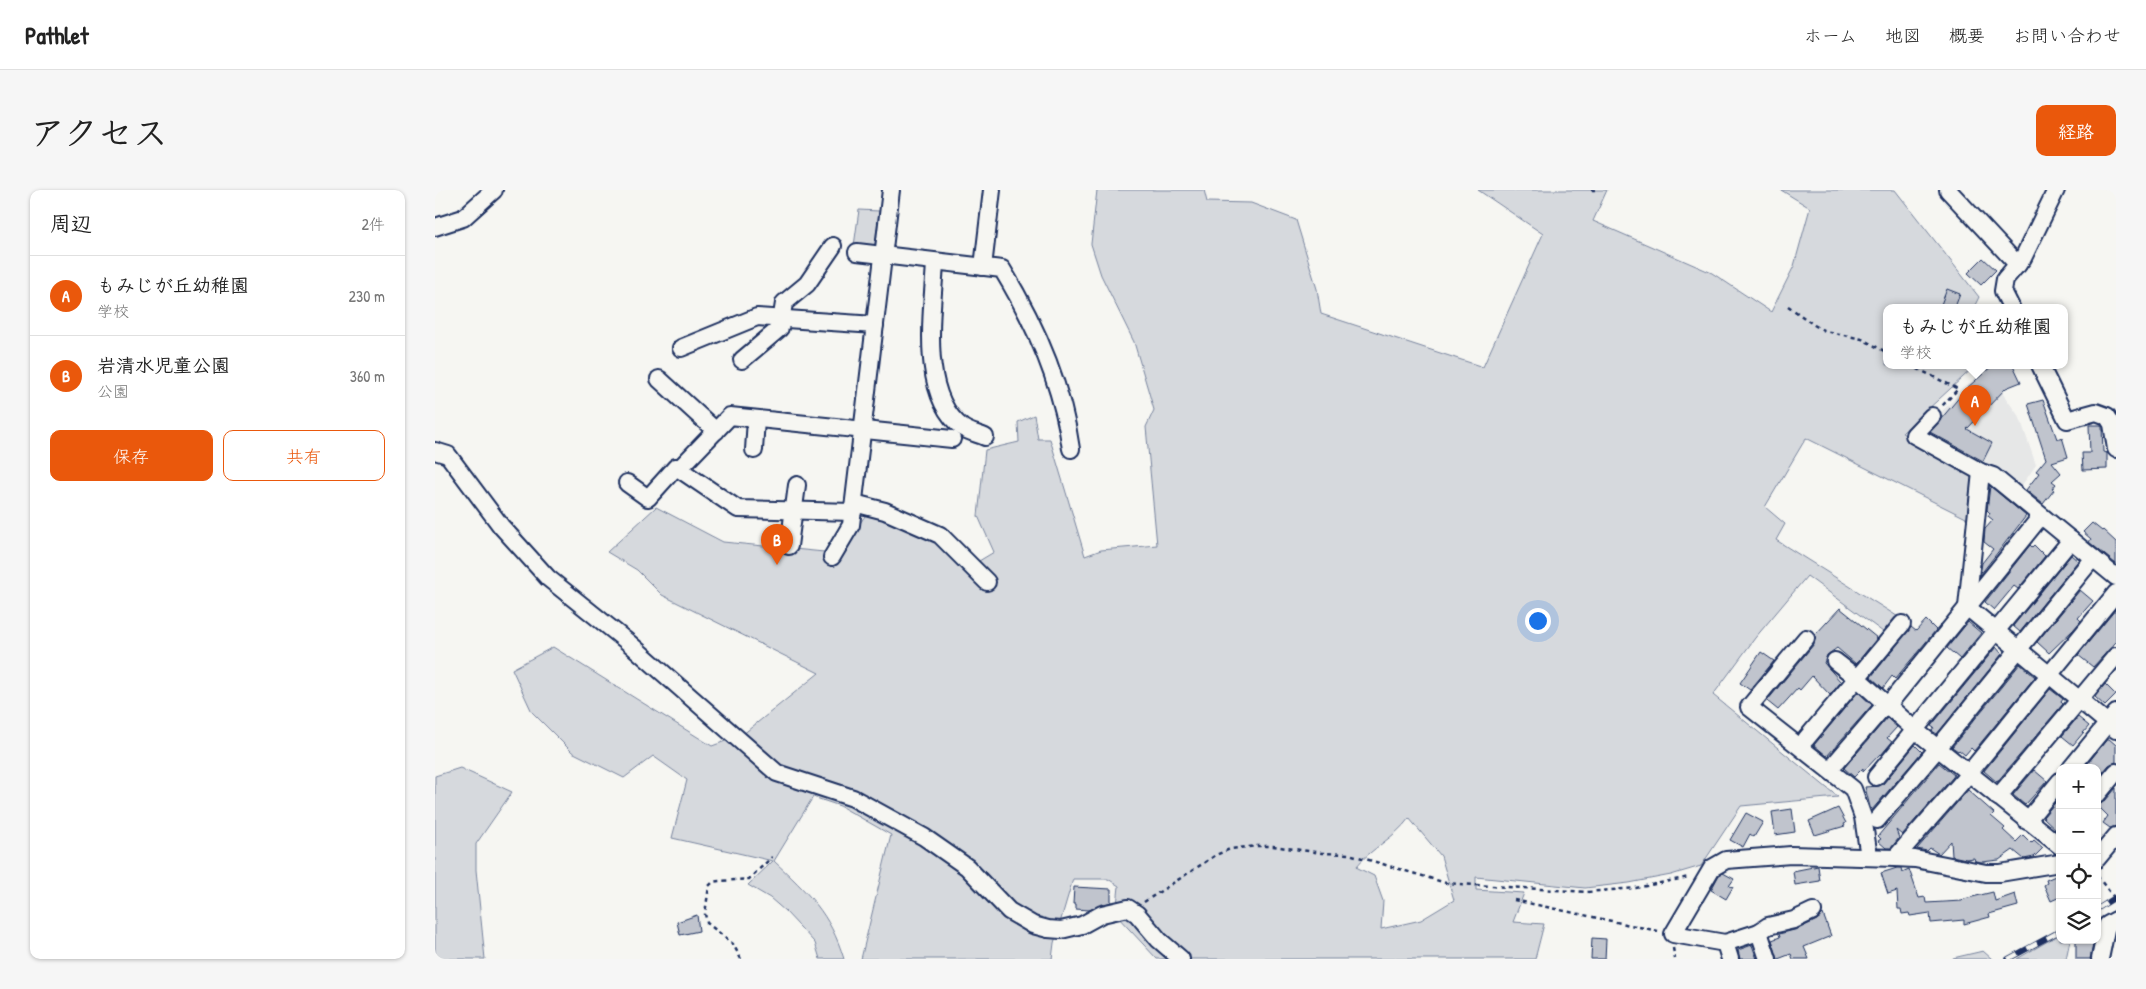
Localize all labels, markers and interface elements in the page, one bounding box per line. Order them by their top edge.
text: Pathlet [25,19,88,51]
text: ホーム [1804,23,1857,48]
text: 地図 [1885,23,1921,48]
text: 概要 [1949,23,1985,48]
text: お問い合わせ [2013,23,2121,48]
button: 経路 [2036,105,2116,156]
text: アクセス [30,109,168,156]
text: 周辺 [50,209,92,238]
text: 2件 [362,213,385,235]
text: もみじが丘幼稚園 [97,272,249,298]
text: A [62,285,70,307]
text: 230 m [349,285,385,307]
text: 学校 [97,300,129,322]
popup [1883,304,2068,369]
text: もみじが丘幼稚園 [1899,313,2052,339]
text: 学校 [1899,341,1932,363]
text: 岩清水児童公園 [97,352,230,378]
text: B [62,365,70,387]
text: 360 m [350,365,385,387]
text: 公園 [97,380,129,402]
pin: A [1959,385,1991,426]
button: 保存 [50,430,213,481]
button: 共有 [223,430,385,481]
pin: B [761,524,793,565]
your location [1525,608,1551,634]
map controls [2056,764,2101,944]
button: + [2056,764,2101,809]
button: − [2056,809,2101,854]
button: locate [2056,854,2101,899]
button: layers [2056,899,2101,944]

